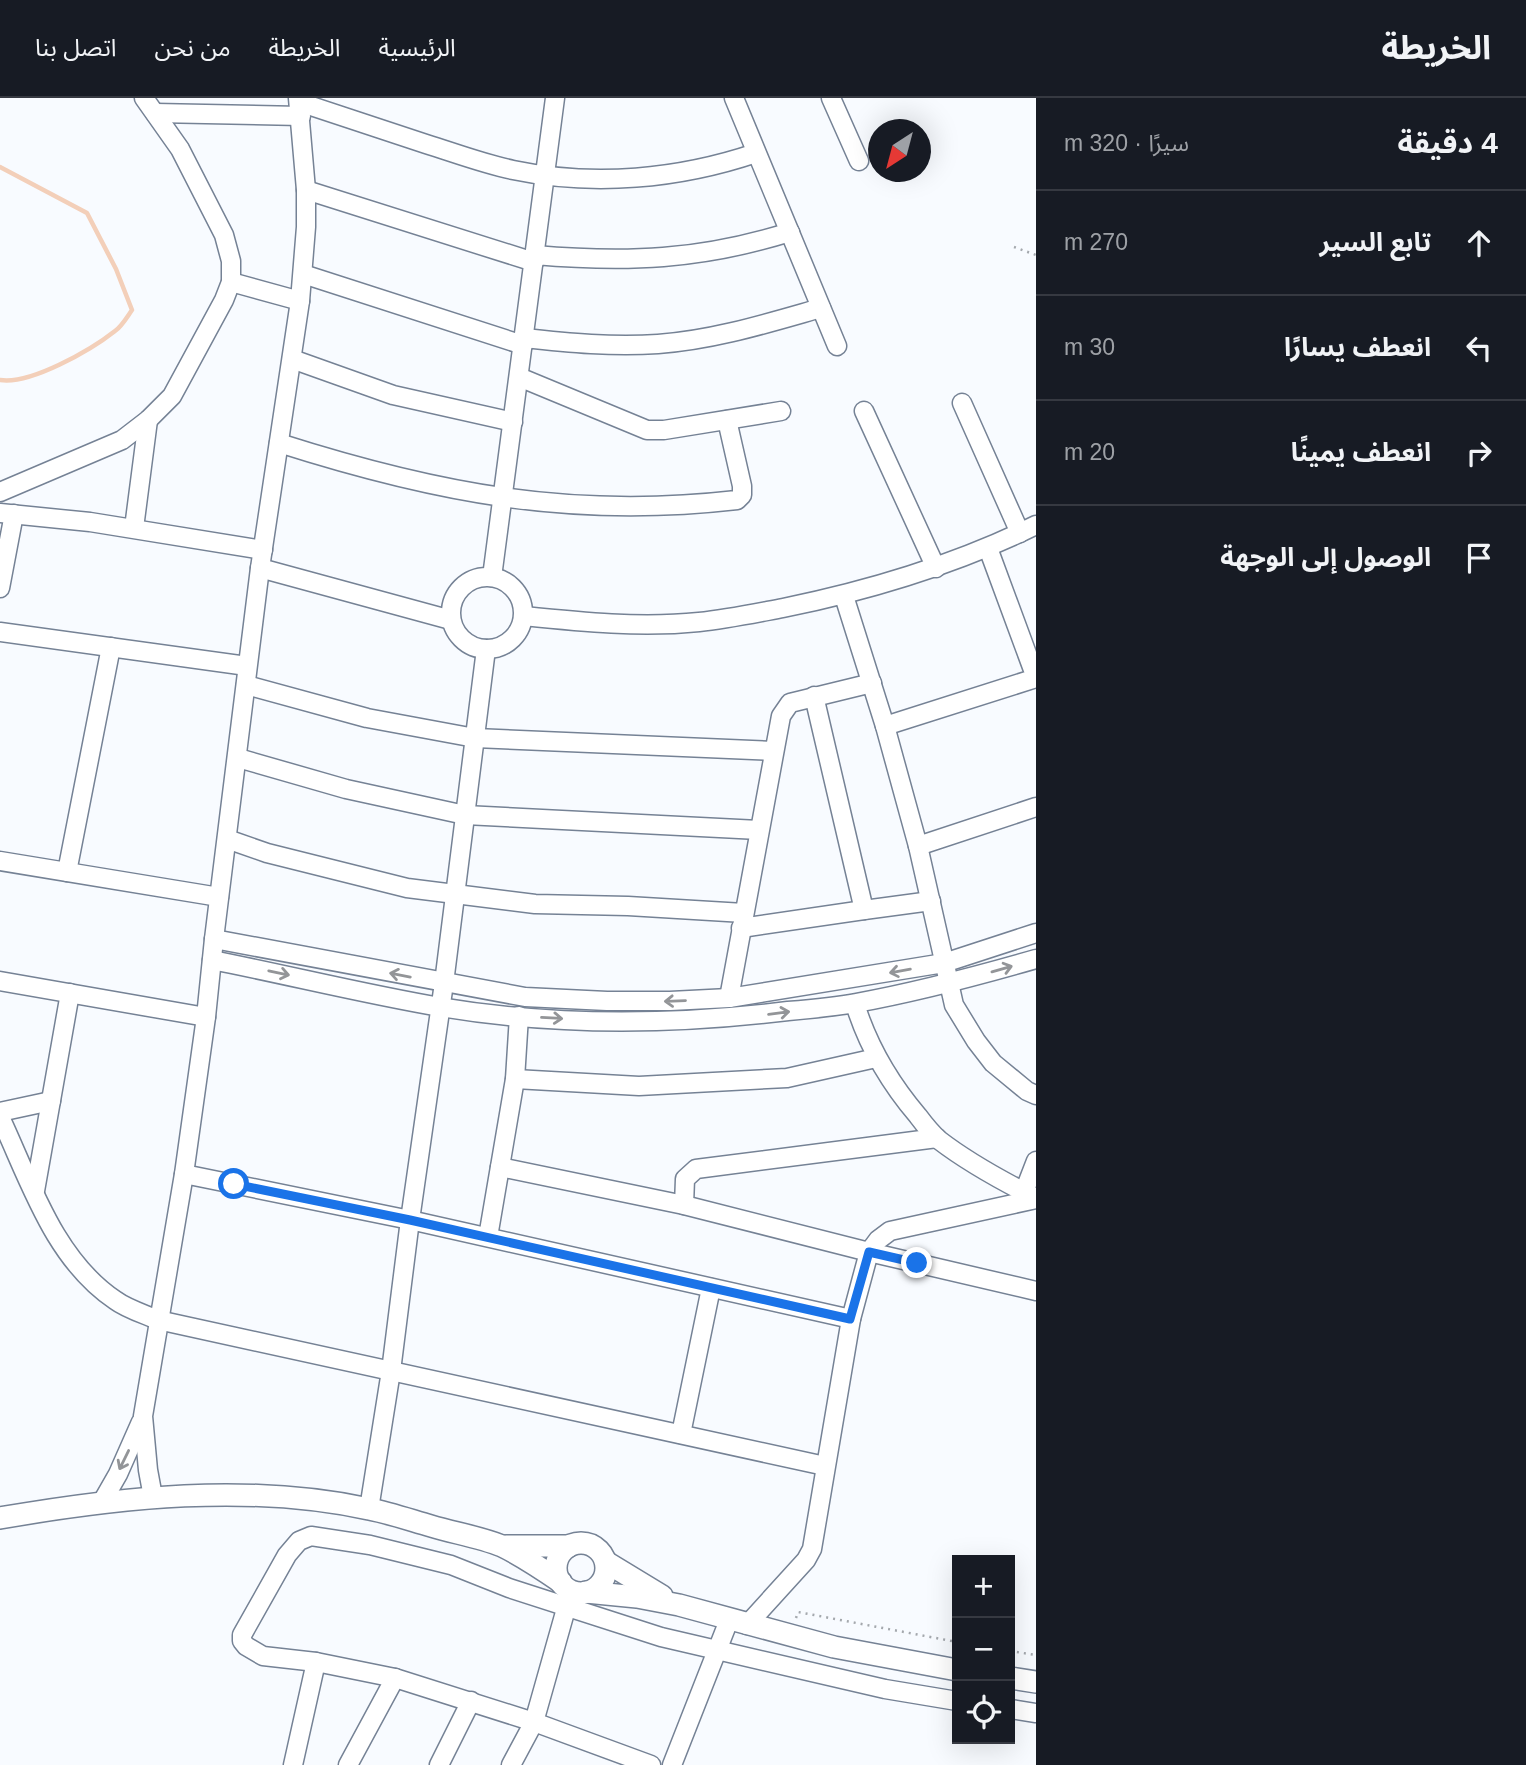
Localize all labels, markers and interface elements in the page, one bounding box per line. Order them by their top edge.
text: الخريطة [1381,29,1491,66]
text: اتصل بنا [35,34,117,61]
text: من نحن [155,34,231,61]
text: الخريطة [269,34,341,61]
text: الرئيسية [379,34,456,61]
north arrow [868,119,931,182]
text: 4 دقيقة [1397,126,1498,159]
text: سيرًا · 320 m [1064,130,1189,156]
icon: ahead [1460,224,1498,262]
text: تابع السير [1319,227,1431,257]
text: 270 m [1064,229,1128,255]
icon: left [1460,329,1498,367]
text: انعطف يسارًا [1284,332,1431,362]
text: 30 m [1064,334,1115,360]
icon: right [1460,434,1498,472]
text: انعطف يمينًا [1291,437,1431,467]
text: 20 m [1064,439,1115,465]
icon: arrive [1460,539,1498,577]
text: الوصول إلى الوجهة [1220,542,1431,572]
one-way arrow [990,961,1012,974]
one-way arrow [889,965,912,978]
one-way arrow [267,967,290,981]
one-way arrow [389,968,412,981]
one-way arrow [663,994,686,1008]
one-way arrow [767,1006,790,1019]
one-way arrow [540,1012,562,1025]
route start [218,1168,249,1199]
route end [901,1247,932,1278]
one-way arrow [117,1449,131,1470]
map controls [952,1555,1015,1744]
button: + [952,1555,1015,1618]
button: − [952,1618,1015,1681]
button: locate [952,1681,1015,1744]

